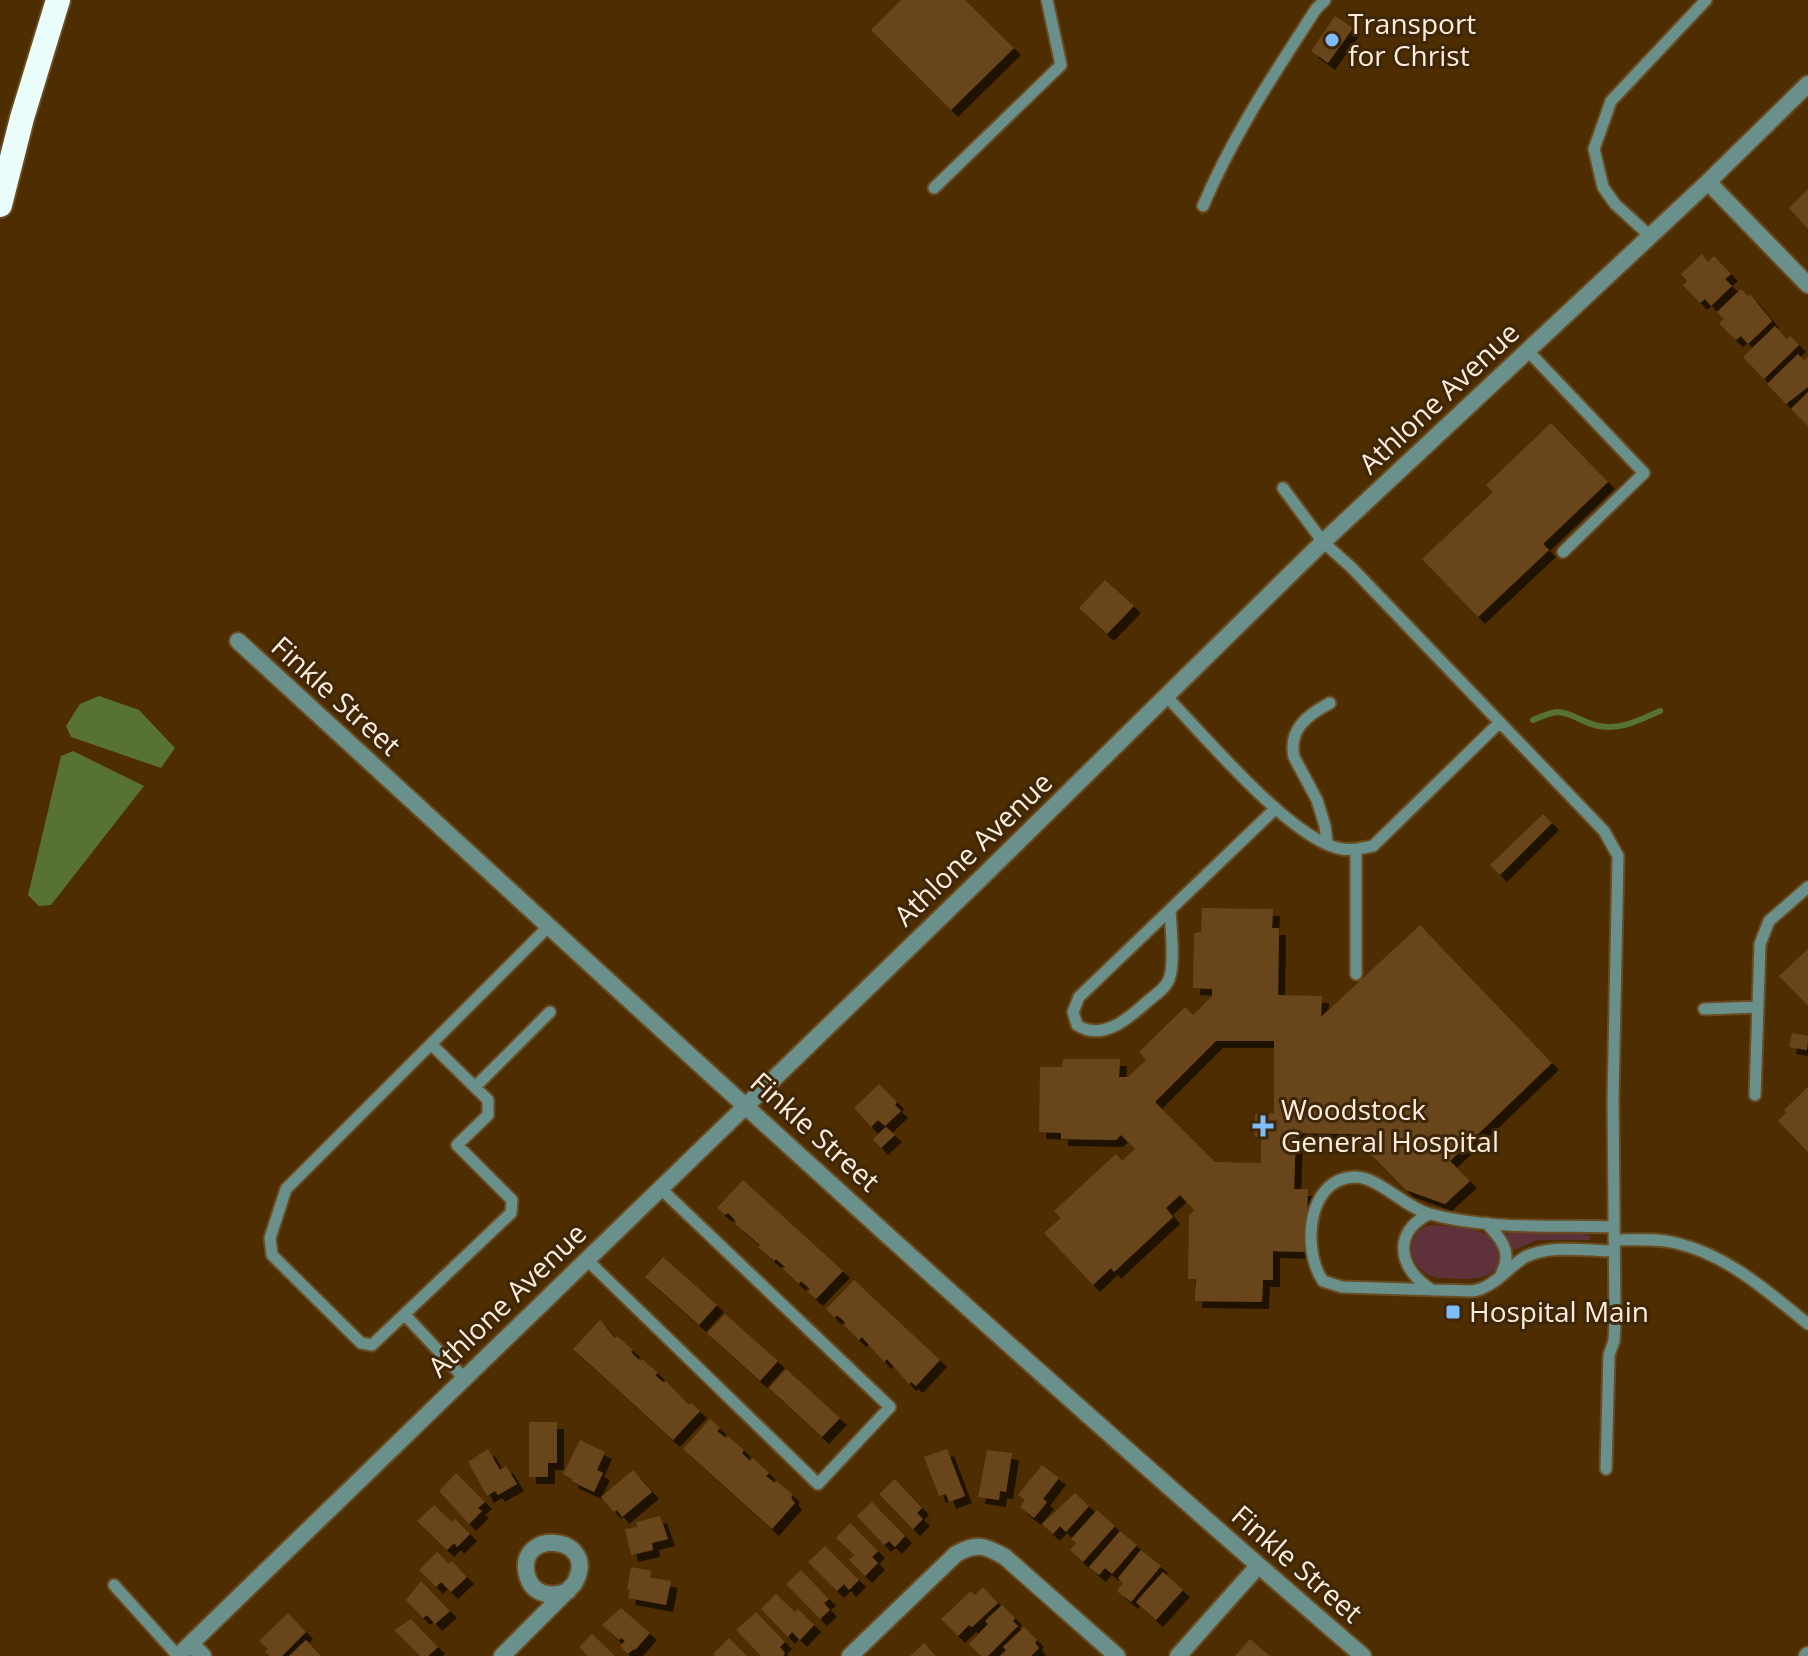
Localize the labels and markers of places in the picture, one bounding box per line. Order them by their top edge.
place label: Transport for Christ [1348,4,1476,74]
marker: Transport for Christ [1323,31,1341,49]
place label: Woodstock General Hospital [1281,1090,1499,1160]
marker: Woodstock General Hospital [1252,1115,1274,1137]
place label: Hospital Main [1469,1292,1649,1330]
marker: Hospital Main [1444,1303,1462,1321]

